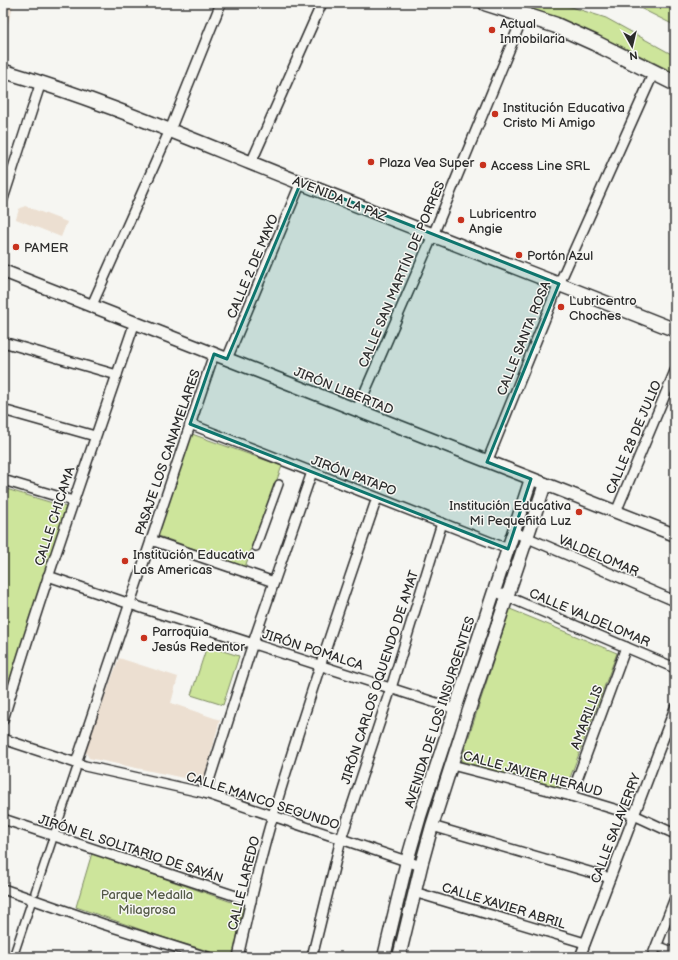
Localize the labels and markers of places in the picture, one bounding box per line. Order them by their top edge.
place label: Actual Inmobilaria [500,16,565,47]
marker: Actual Inmobilaria [487,25,497,35]
place label: Institución Educativa Cristo Mi Amigo [503,100,625,131]
marker: Institución Educativa Cristo Mi Amigo [490,109,500,119]
place label: Plaza Vea Super [379,155,475,171]
marker: Plaza Vea Super [366,157,376,167]
place label: Access Line SRL [491,158,591,174]
marker: Access Line SRL [478,160,488,170]
place label: Lubricentro Angie [469,206,537,237]
marker: Lubricentro Angie [456,215,466,225]
place label: PAMER [24,240,68,256]
marker: PAMER [11,242,21,252]
place label: Portón Azul [527,248,593,264]
marker: Portón Azul [514,250,524,260]
place label: Lubricentro Choches [569,293,637,324]
marker: Lubricentro Choches [556,302,566,312]
place label: Institución Educativa Mi Pequeñita Luz [449,498,572,529]
marker: Institución Educativa Mi Pequeñita Luz [574,507,584,517]
place label: Institución Educativa Las Americas [133,547,255,578]
marker: Institución Educativa Las Americas [120,556,130,566]
place label: Parroquia Jesús Redentor [152,624,245,655]
marker: Parroquia Jesús Redentor [139,633,149,643]

